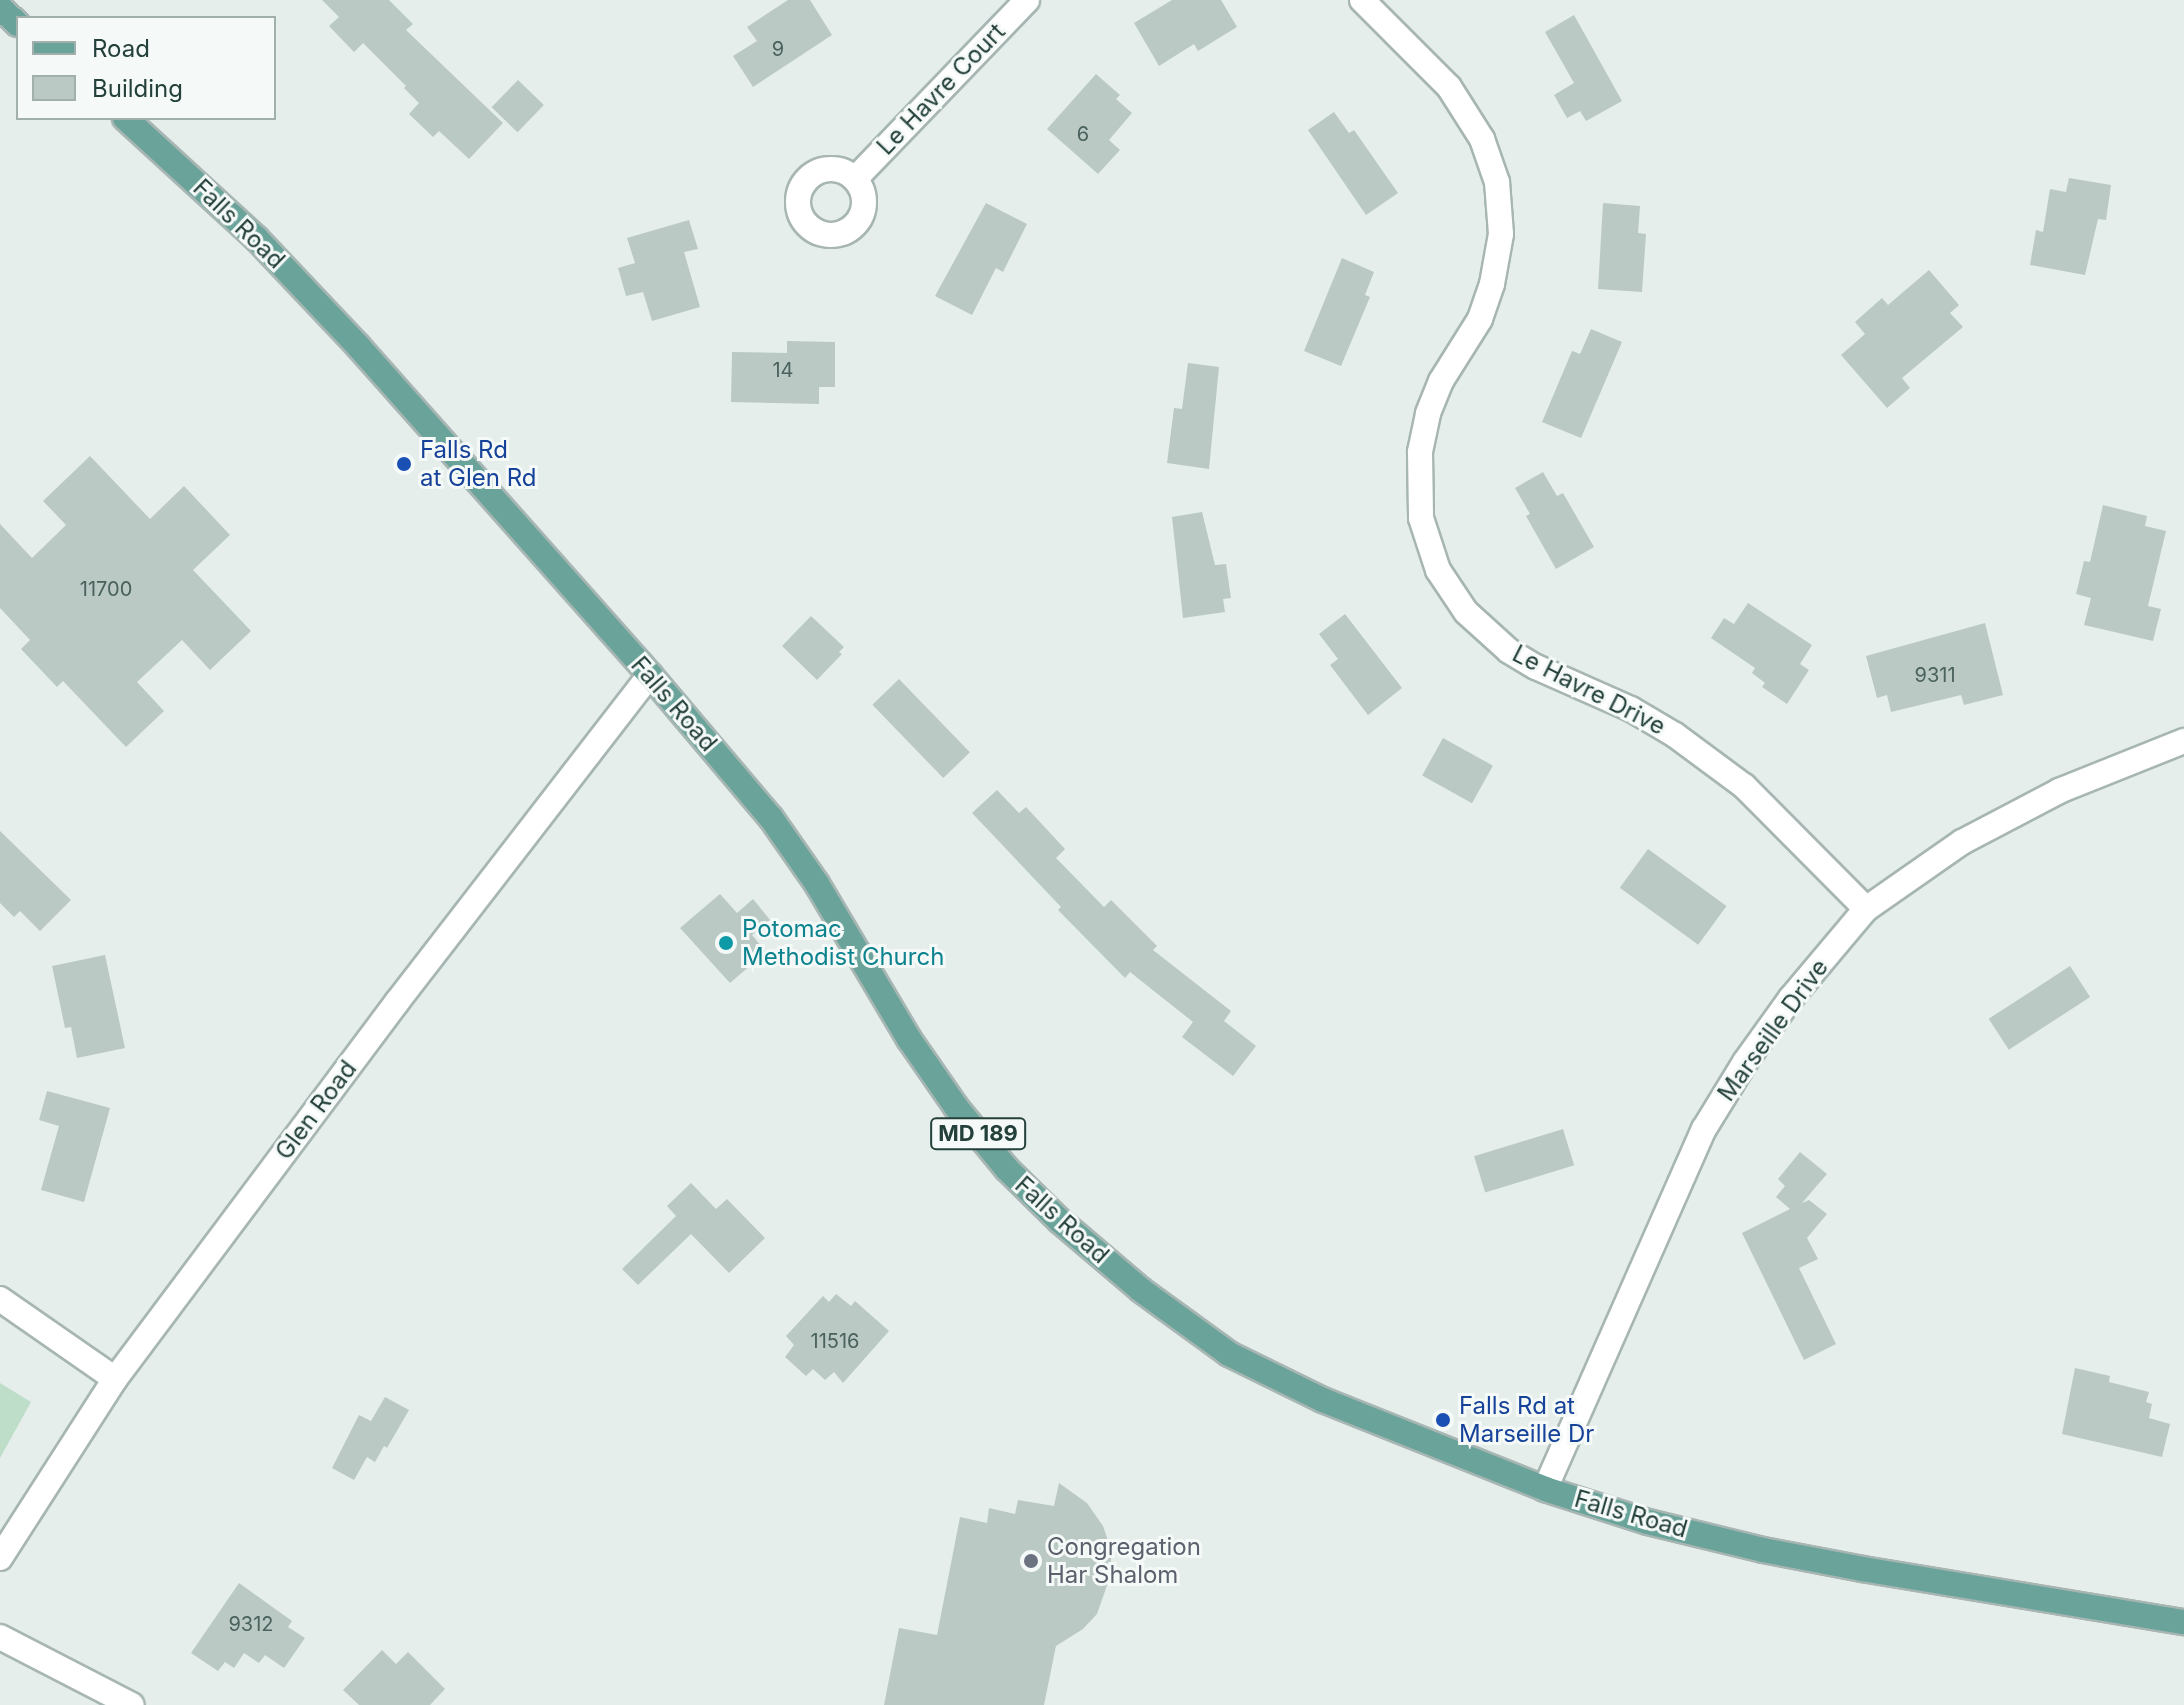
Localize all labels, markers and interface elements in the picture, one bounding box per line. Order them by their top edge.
legend [16,16,276,120]
street label: Le Havre Court [871,17,1011,161]
text: Road [92,34,150,63]
house number: 9 [772,37,784,61]
text: Building [92,74,183,103]
house number: 6 [1077,122,1089,146]
street label: Falls Road [187,173,291,275]
house number: 14 [772,358,794,382]
place label: Falls Rd at Glen Rd [420,436,537,492]
marker: Falls Rd at Glen Rd [395,455,413,473]
house number: 11700 [80,577,132,601]
street label: Le Havre Drive [1508,639,1670,741]
street label: Falls Road [625,651,723,757]
house number: 9311 [1914,663,1956,687]
place label: Potomac Methodist Church [742,915,944,971]
marker: Potomac Methodist Church [717,934,735,952]
street label: Marseille Drive [1712,953,1834,1107]
street label: Glen Road [269,1055,363,1165]
road number: MD 189 [930,1116,1026,1152]
street label: Falls Road [1009,1170,1115,1270]
house number: 11516 [811,1329,859,1353]
place label: Falls Rd at Marseille Dr [1459,1392,1594,1448]
marker: Falls Rd at Marseille Dr [1434,1411,1452,1429]
street label: Falls Road [1571,1484,1691,1544]
place label: Congregation Har Shalom [1047,1533,1201,1589]
marker: Congregation Har Shalom [1022,1552,1040,1570]
house number: 9312 [228,1612,274,1636]

